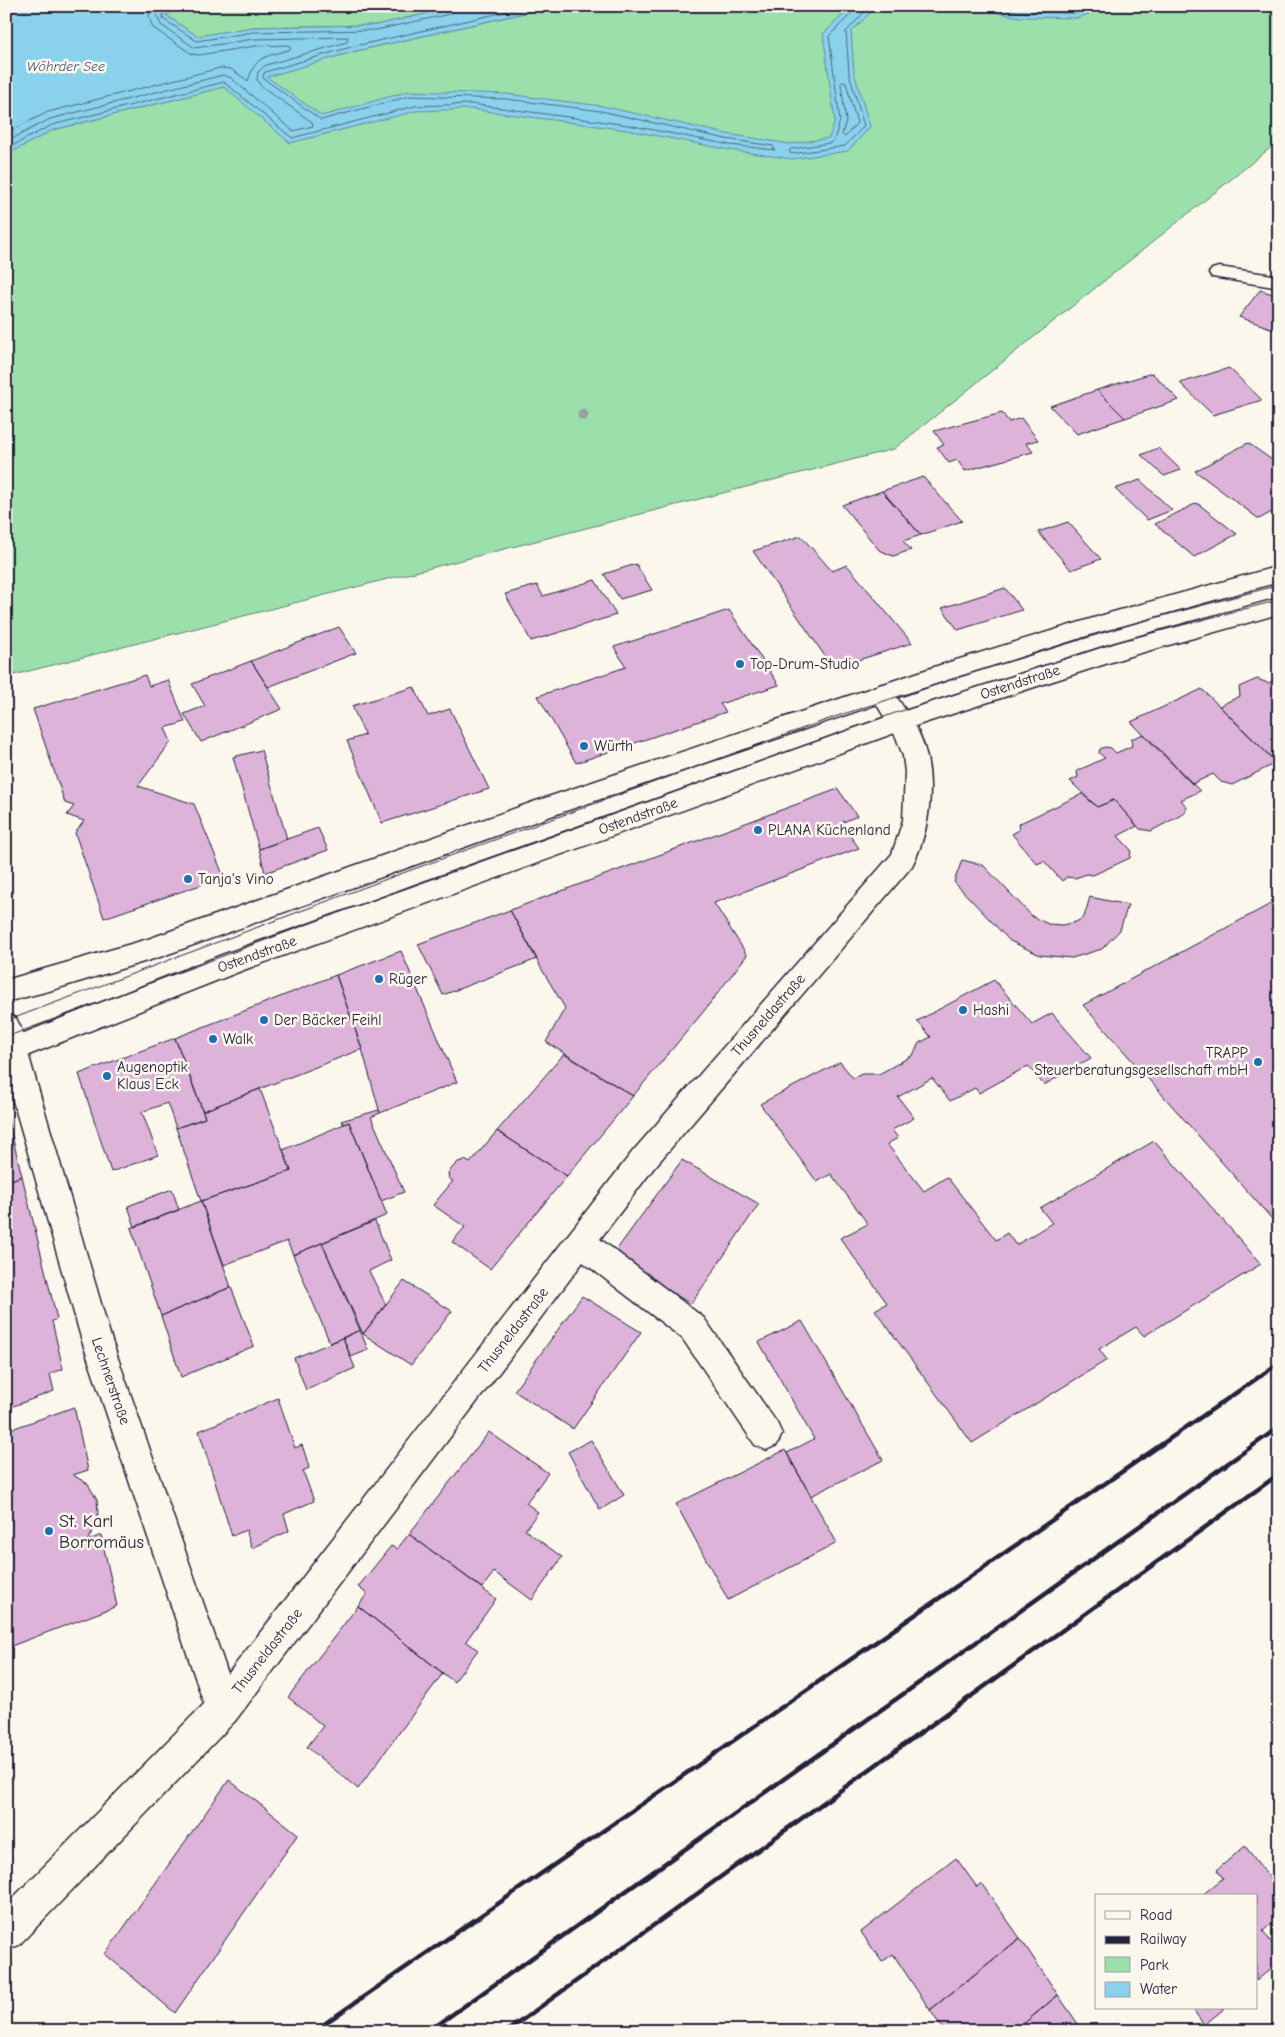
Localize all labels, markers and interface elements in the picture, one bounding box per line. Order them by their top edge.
water label: Wöhrder See [27,58,105,75]
place label: Top-Drum-Studio [750,655,859,673]
marker: Top-Drum-Studio [734,658,746,670]
street label: Ostendstraße [978,660,1063,703]
place label: Würth [594,737,633,755]
marker: Würth [578,740,590,752]
street label: Ostendstraße [596,793,680,839]
place label: PLANA Küchenland [768,821,891,839]
marker: PLANA Küchenland [752,824,764,836]
place label: Tanja's Vino [198,870,274,888]
marker: Tanja's Vino [182,873,194,885]
street label: Ostendstraße [215,931,299,977]
place label: Rüger [389,970,427,988]
street label: Thusneldastraße [727,970,809,1060]
marker: Rüger [373,973,385,985]
place label: Hashi [973,1001,1009,1019]
marker: Hashi [957,1004,969,1016]
place label: Der Bäcker Feihl [274,1011,382,1029]
marker: Der Bäcker Feihl [258,1014,270,1026]
place label: Walk [223,1030,254,1048]
marker: Walk [207,1033,219,1045]
place label: TRAPP Steuerberatungsgesellschaft mbH [1034,1044,1249,1079]
marker: TRAPP Steuerberatungsgesellschaft mbH [1252,1056,1264,1068]
place label: Augenoptik Klaus Eck [117,1058,189,1093]
marker: Augenoptik Klaus Eck [101,1070,113,1082]
street label: Thusneldastraße [474,1283,552,1376]
street label: Lechnerstraße [88,1335,135,1427]
place label: St. Karl Borromäus [59,1511,144,1553]
marker: St. Karl Borromäus [43,1525,55,1537]
street label: Thusneldastraße [228,1604,306,1697]
legend [1095,1894,1258,2010]
text: Road [1140,1906,1172,1924]
text: Railway [1140,1930,1187,1948]
text: Park [1140,1956,1169,1974]
text: Water [1140,1980,1177,1998]

